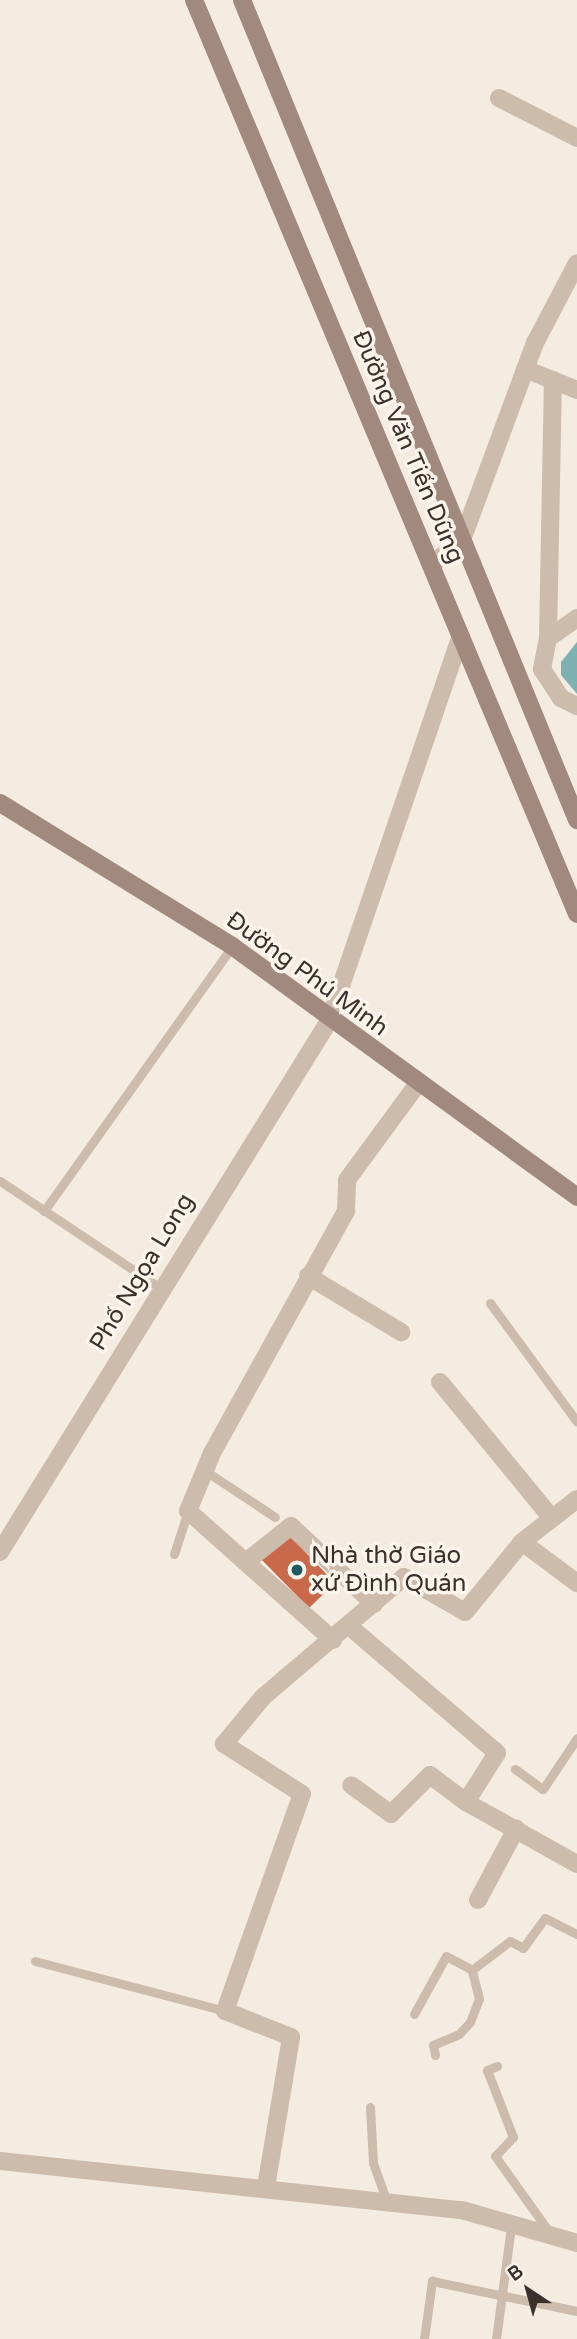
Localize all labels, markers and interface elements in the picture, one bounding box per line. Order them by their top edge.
street label: Đường Văn Tiến Dũng [346,326,470,568]
street label: Đường Phú Minh [221,906,393,1042]
street label: Phố Ngọa Long [84,1188,200,1356]
place label: Nhà thờ Giáo xứ Đình Quán [311,1542,466,1598]
marker: Nhà thờ Giáo xứ Đình Quán [289,1562,305,1578]
north arrow [493,2255,563,2325]
text: B [504,2260,527,2286]

